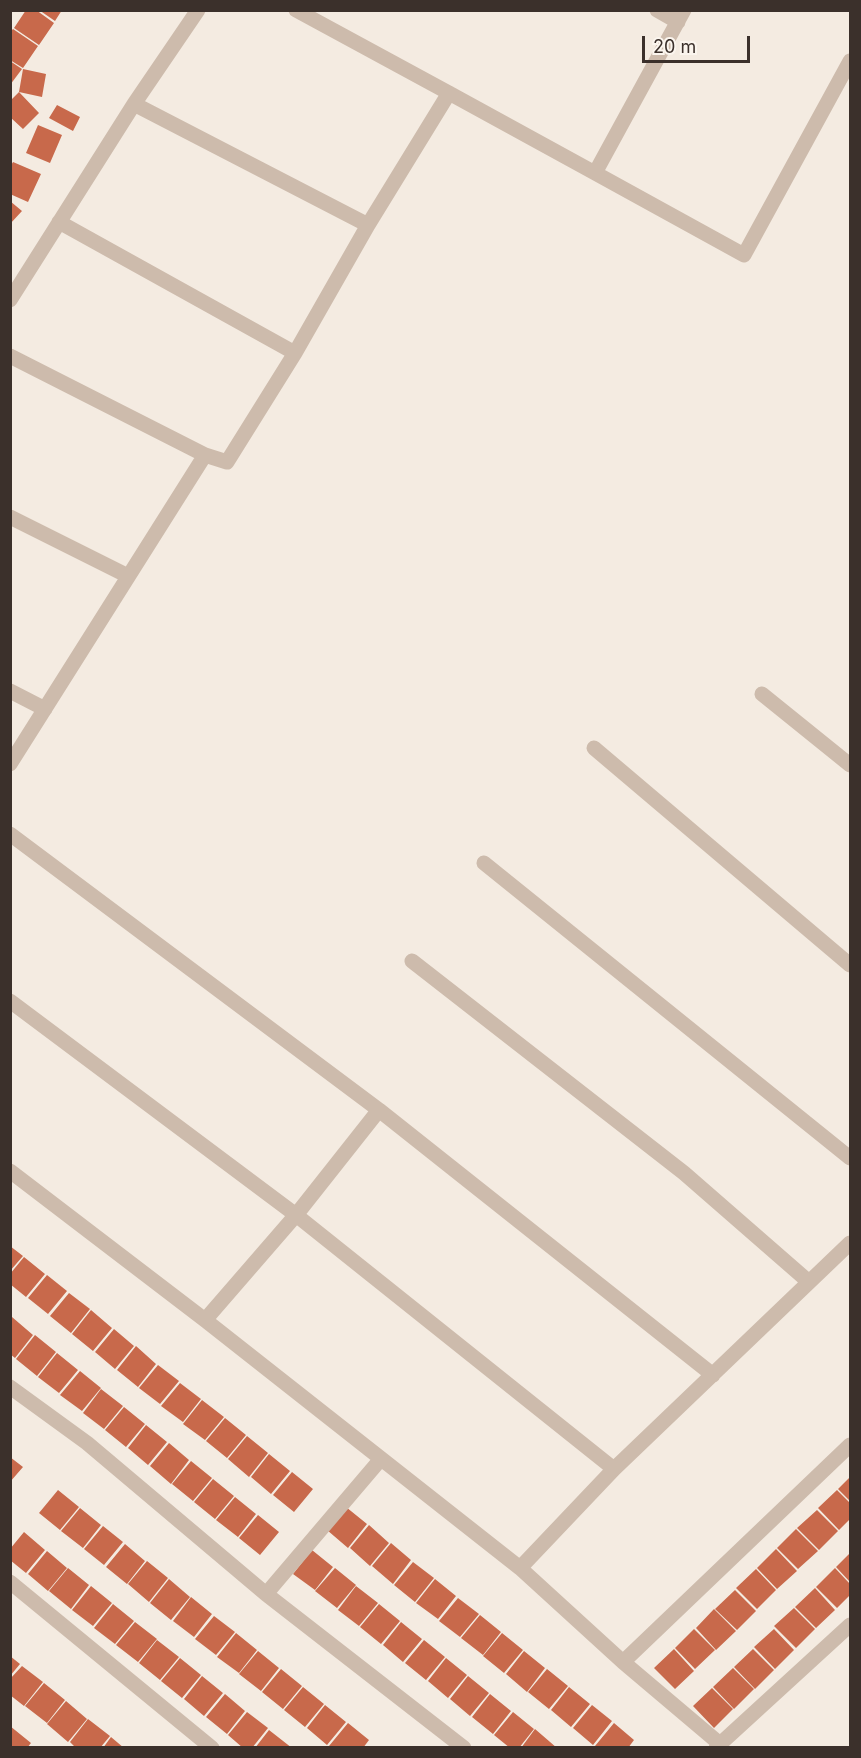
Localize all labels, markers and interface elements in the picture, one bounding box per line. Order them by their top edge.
scale bar [645,24,753,62]
text: 20 m [653,36,696,57]

